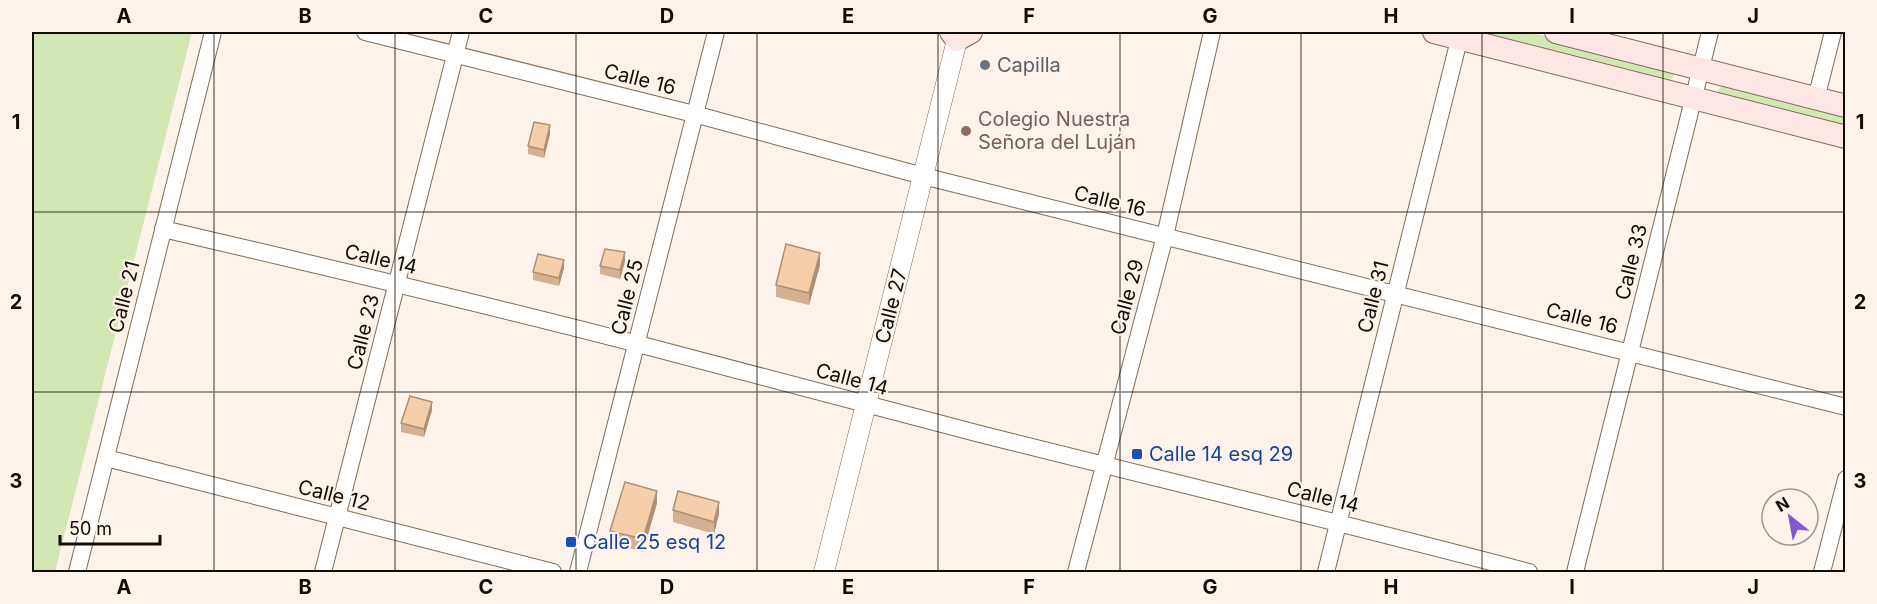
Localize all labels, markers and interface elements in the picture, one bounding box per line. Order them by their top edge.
text: A [117,4,132,28]
text: B [298,4,312,28]
text: C [479,4,493,28]
text: D [660,4,674,28]
text: E [842,4,854,28]
text: F [1023,4,1035,28]
text: G [1202,4,1218,28]
text: H [1384,4,1398,28]
text: I [1569,4,1575,28]
text: J [1747,4,1759,28]
place label: Capilla [997,53,1061,77]
street label: Calle 16 [602,58,678,100]
marker: Capilla [978,58,992,72]
place label: Colegio Nuestra Señora del Luján [978,107,1136,154]
text: 1 [12,110,20,134]
text: 1 [1856,110,1864,134]
marker: Colegio Nuestra Señora del Luján [959,124,973,138]
street label: Calle 16 [1072,180,1148,222]
street label: Calle 33 [1610,221,1652,303]
street label: Calle 14 [342,239,420,279]
street label: Calle 25 [606,257,648,337]
street label: Calle 29 [1105,257,1149,337]
street label: Calle 21 [104,259,144,335]
street label: Calle 31 [1352,259,1394,335]
street label: Calle 27 [870,266,912,346]
text: 2 [10,290,22,314]
text: 2 [1854,290,1866,314]
street label: Calle 23 [342,292,384,372]
street label: Calle 16 [1544,297,1620,339]
street label: Calle 14 [813,358,891,400]
place label: Calle 14 esq 29 [1149,442,1293,466]
marker: Calle 14 esq 29 [1130,447,1144,461]
text: 3 [10,469,22,493]
text: 3 [1854,469,1866,493]
street label: Calle 12 [296,475,372,515]
street label: Calle 14 [1284,476,1362,518]
north arrow [1760,487,1820,547]
text: N [1772,492,1793,516]
scale bar [60,508,160,546]
text: 50 m [69,518,112,539]
place label: Calle 25 esq 12 [583,530,726,554]
marker: Calle 25 esq 12 [564,535,578,549]
text: A [117,575,132,599]
text: B [298,575,312,599]
text: C [479,575,493,599]
text: D [660,575,674,599]
text: E [842,575,854,599]
text: F [1023,575,1035,599]
text: G [1202,575,1218,599]
text: H [1384,575,1398,599]
text: I [1569,575,1575,599]
text: J [1747,575,1759,599]

